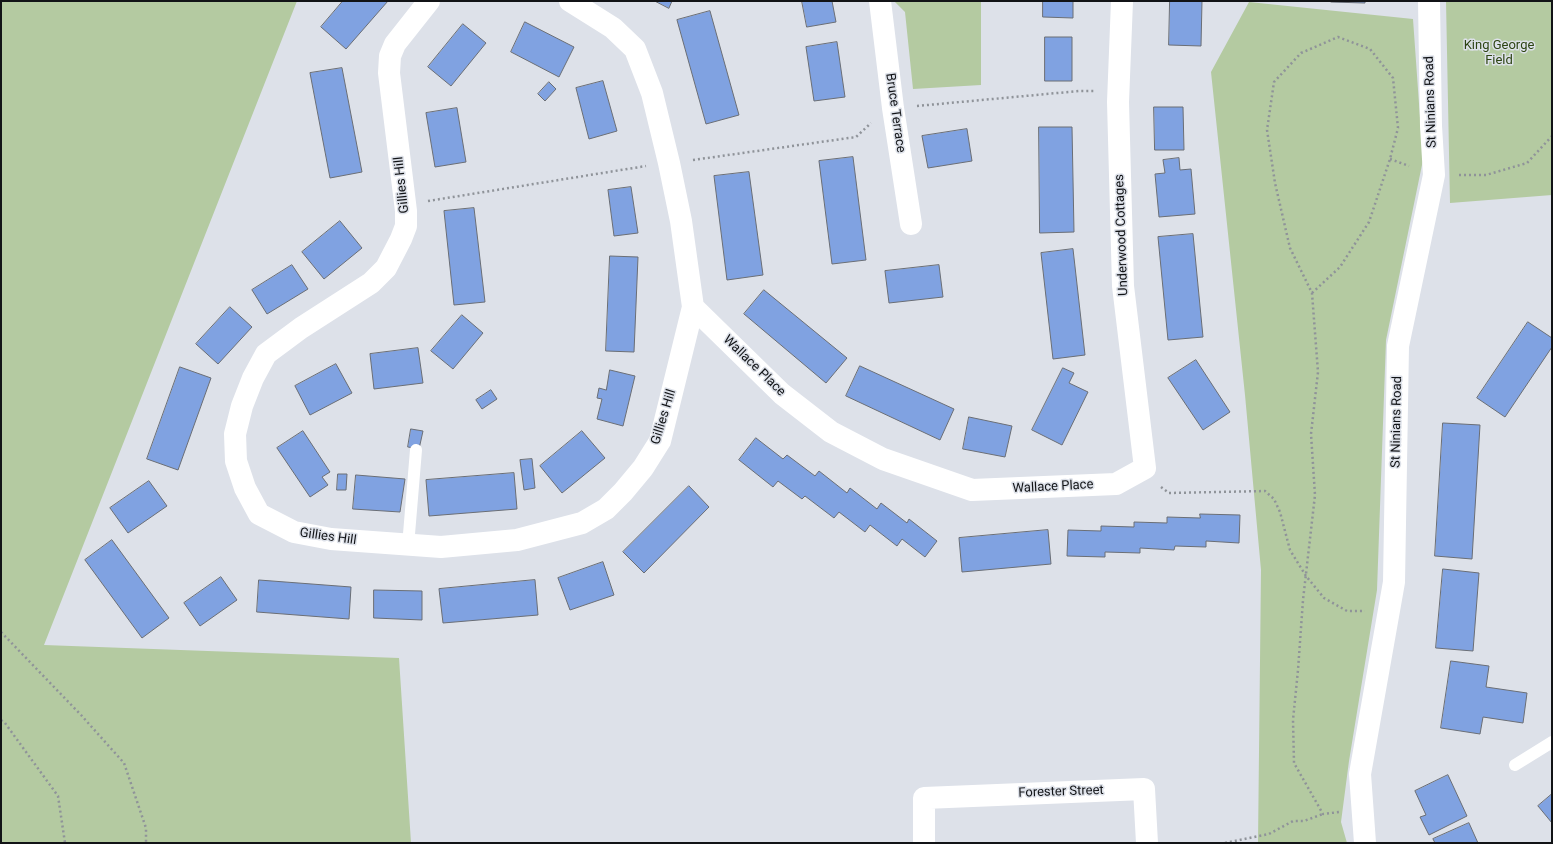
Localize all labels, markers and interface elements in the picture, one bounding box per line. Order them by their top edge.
park label: King George Field [1464,38,1534,69]
street label: St Ninians Road [1422,56,1440,148]
street label: Bruce Terrace [882,72,908,154]
street label: Gillies Hill [391,156,413,214]
street label: Underwood Cottages [1112,174,1132,296]
street label: Wallace Place [720,332,788,400]
street label: St Ninians Road [1388,376,1406,468]
street label: Gillies Hill [648,387,680,447]
street label: Wallace Place [1012,477,1094,497]
street label: Gillies Hill [299,525,357,549]
street label: Forester Street [1018,783,1104,801]

